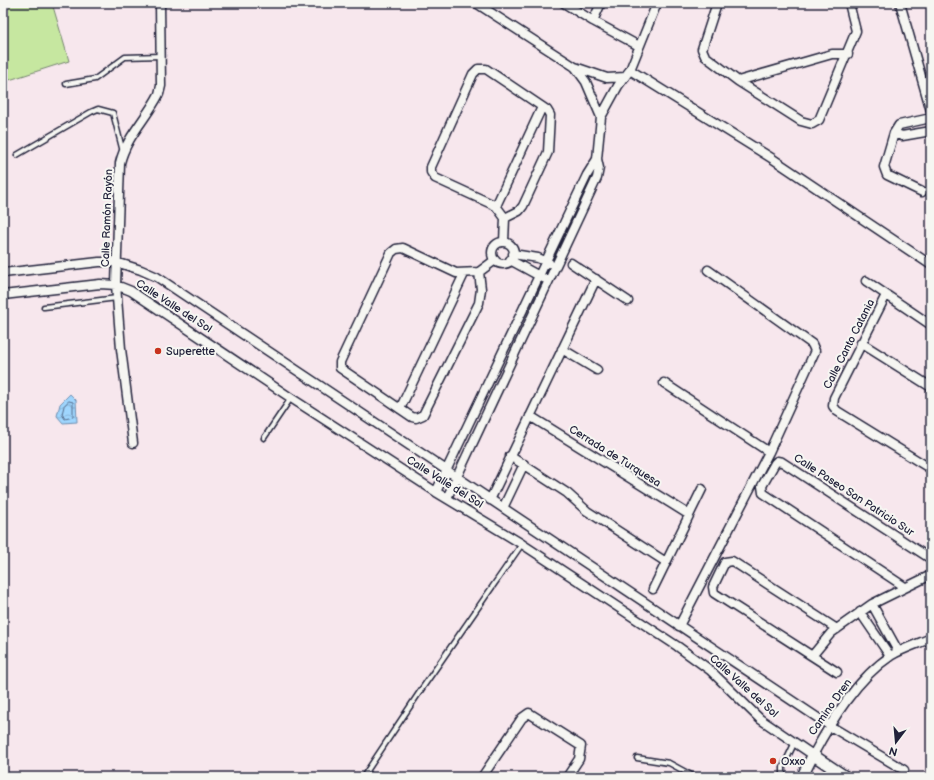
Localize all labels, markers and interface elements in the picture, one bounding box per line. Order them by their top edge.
street label: Calle Ramón Rayón [99,169,115,267]
street label: Calle Valle del Sol [134,277,214,335]
street label: Calle Canto Catania [821,297,877,391]
place label: Superette [166,345,215,358]
marker: Superette [153,346,163,356]
street label: Cerrada de Turquesa [567,422,663,490]
street label: Calle Paseo San Patricio Sur [791,451,917,539]
street label: Calle Valle del Sol [404,453,486,511]
street label: Calle Valle del Sol [707,652,781,720]
street label: Camino Dren [806,676,854,738]
north arrow [876,722,916,762]
text: N [888,744,899,759]
place label: Oxxo [781,755,806,768]
marker: Oxxo [768,756,778,766]

